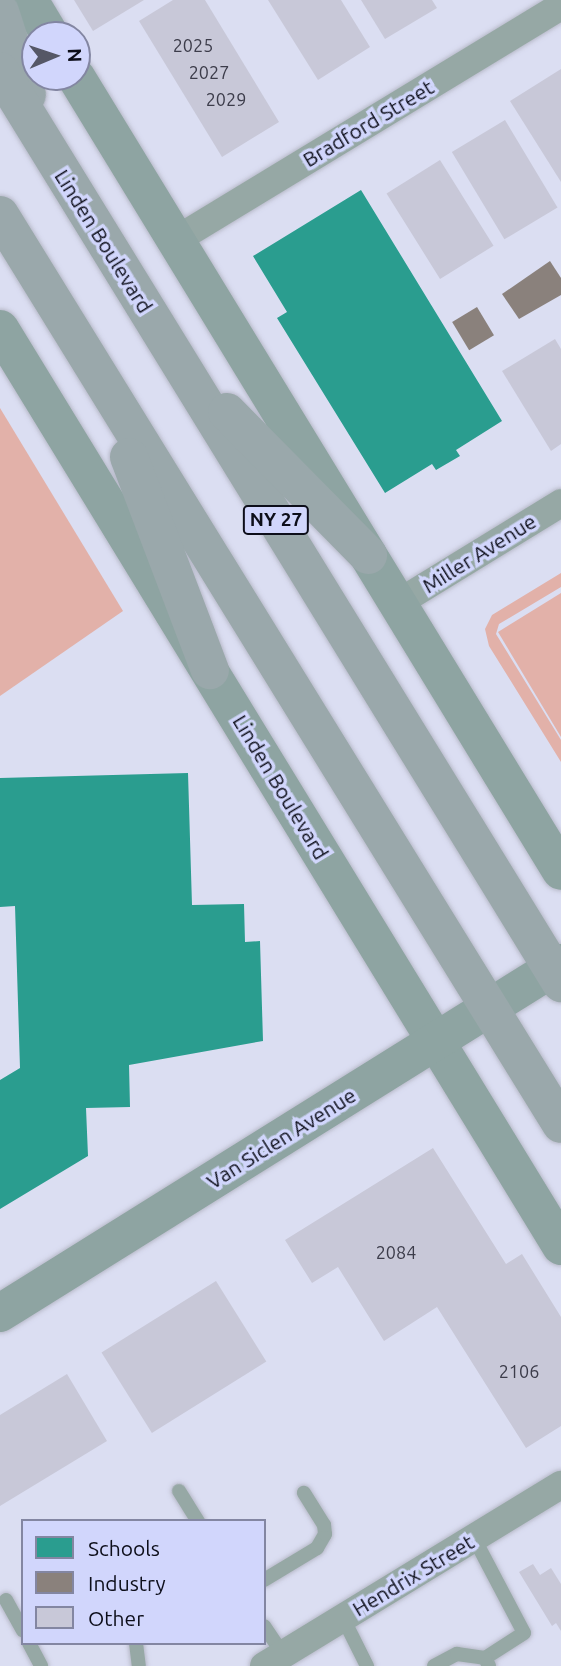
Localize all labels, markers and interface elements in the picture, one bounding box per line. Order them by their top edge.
north arrow [21,21,91,91]
house number: 2025 [173,34,213,56]
text: N [64,48,86,63]
house number: 2027 [189,61,229,83]
street label: Bradford Street [298,74,438,172]
house number: 2029 [206,88,246,110]
street label: Linden Boulevard [50,165,158,317]
road number: NY 27 [243,505,309,536]
street label: Miller Avenue [417,508,541,598]
street label: Linden Boulevard [228,710,334,864]
street label: Van Siclen Avenue [202,1082,360,1194]
house number: 2084 [376,1241,416,1263]
house number: 2106 [499,1360,539,1382]
legend [21,1519,266,1645]
street label: Hendrix Street [348,1529,478,1621]
text: Schools [88,1536,160,1560]
text: Industry [88,1571,166,1595]
text: Other [88,1606,144,1630]

